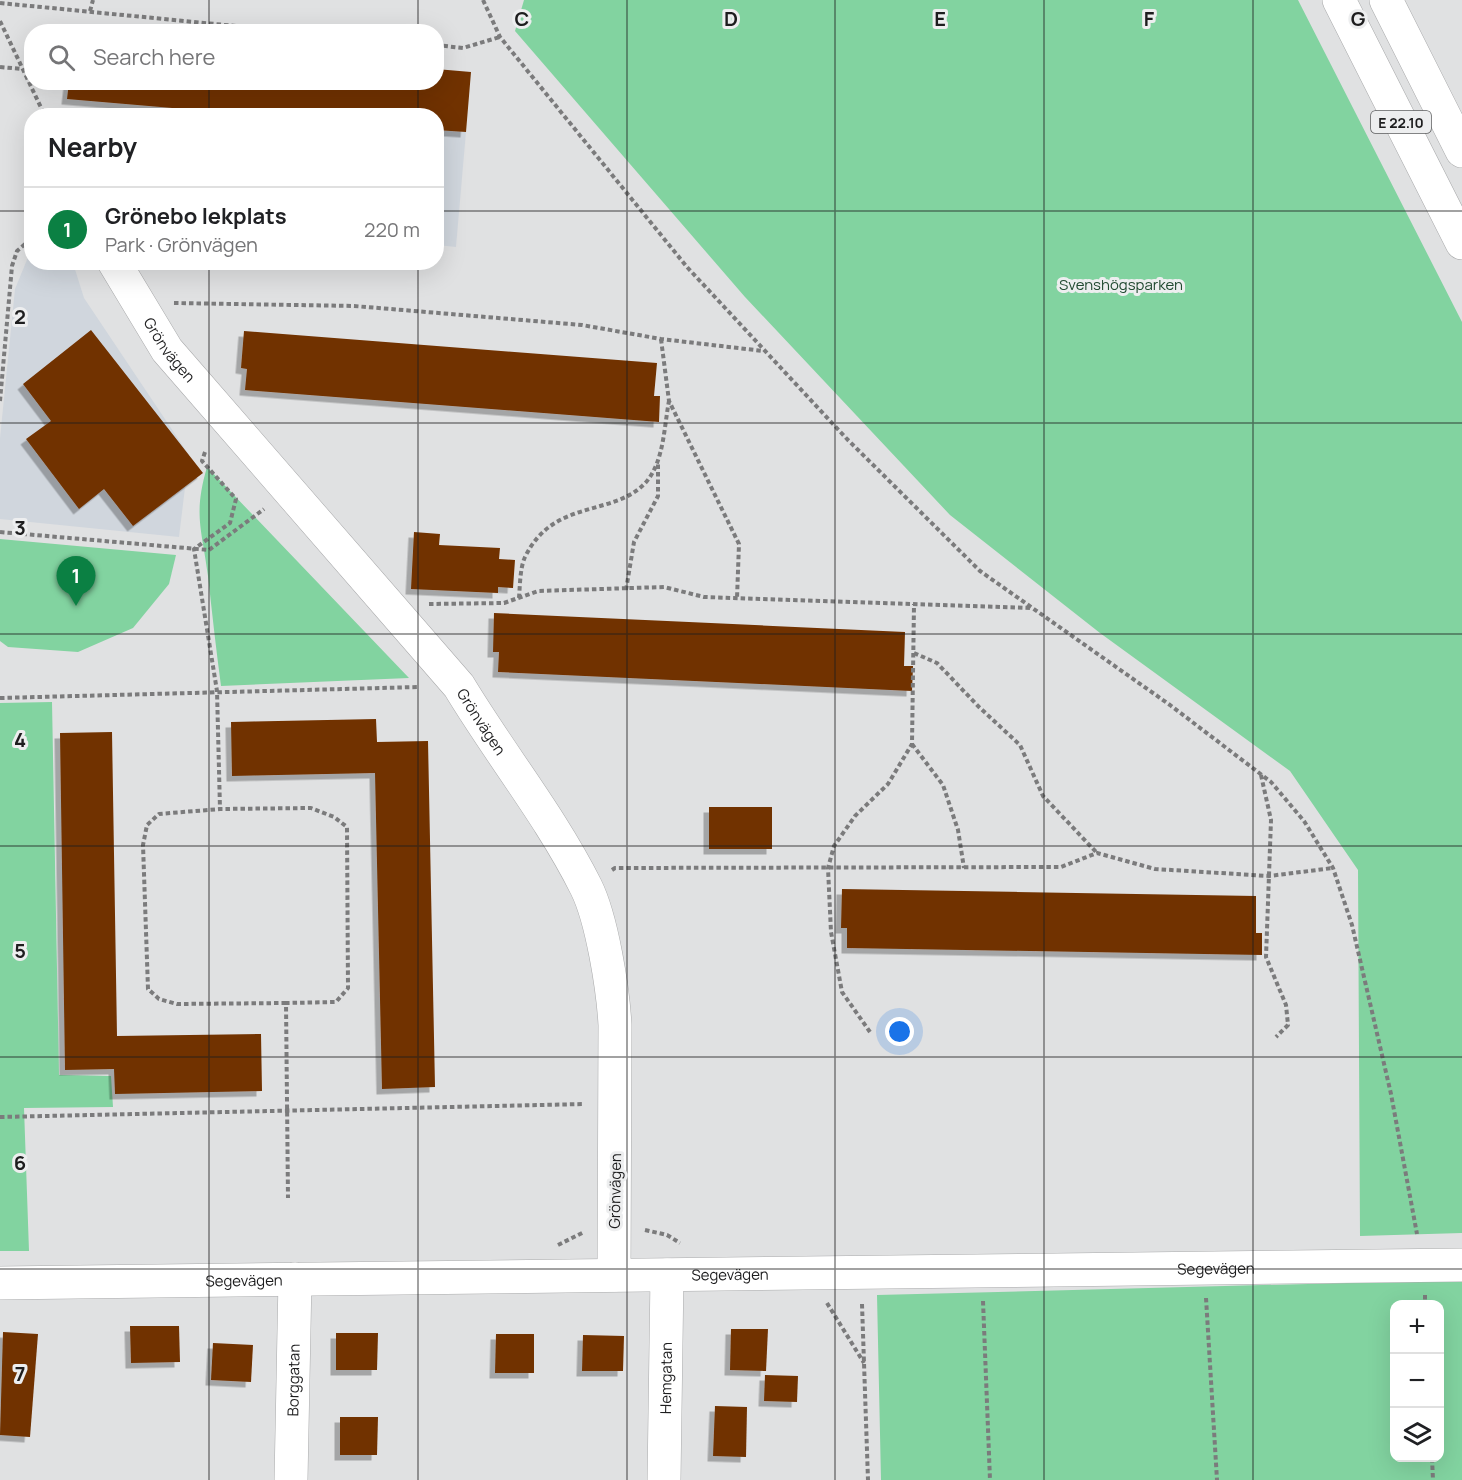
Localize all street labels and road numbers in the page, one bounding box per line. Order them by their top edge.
road number: E 22.10 [1371,111,1431,133]
street label: Grönvägen [139,313,201,386]
street label: Grönvägen [452,684,511,759]
street label: Grönvägen [604,1153,626,1229]
street label: Segevägen [1177,1257,1255,1279]
street label: Segevägen [691,1263,769,1285]
street label: Segevägen [205,1269,283,1291]
street label: Hemgatan [654,1342,677,1414]
street label: Borggatan [282,1343,304,1417]

